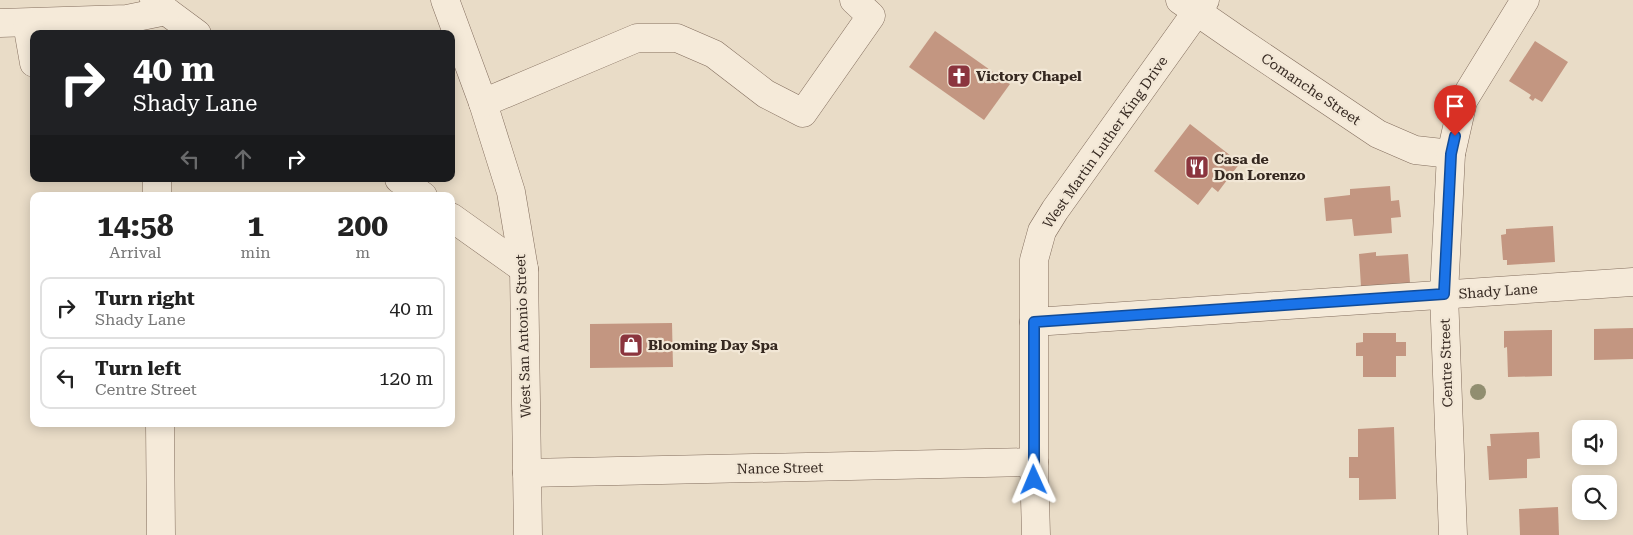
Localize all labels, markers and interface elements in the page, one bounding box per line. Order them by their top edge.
text: 40 m [133,49,215,90]
icon: right [50,50,115,115]
street label: Comanche Street [1258,50,1364,128]
street label: West Martin Luther King Drive [1039,53,1171,231]
church icon: Victory Chapel [946,63,972,89]
place label: Victory Chapel [976,68,1082,84]
pin [1434,85,1476,136]
text: Shady Lane [133,91,257,116]
icon: arrive [1441,92,1469,120]
icon: left [176,145,204,173]
icon: ahead [229,145,257,173]
icon: right [282,145,310,173]
place label: Casa de Don Lorenzo [1214,151,1306,183]
restaurant icon: Casa de Don Lorenzo [1184,154,1210,180]
text: 14:58 [97,208,174,243]
text: 1 [247,208,264,243]
text: 200 [338,208,388,243]
text: Arrival [109,243,161,262]
text: min [241,243,271,262]
text: m [355,243,370,262]
street label: West San Antonio Street [512,254,534,418]
street label: Shady Lane [1458,280,1538,302]
text: Turn right [95,287,195,310]
icon: right [52,294,80,322]
text: 40 m [390,297,433,320]
text: Shady Lane [95,310,185,329]
street label: Centre Street [1436,318,1456,408]
shop icon: Blooming Day Spa [618,332,644,358]
place label: Blooming Day Spa [648,337,779,353]
text: Turn left [95,357,181,380]
icon: left [52,364,80,392]
text: 120 m [379,367,433,390]
text: Centre Street [95,380,197,399]
map controls [1572,420,1617,520]
button: sound [1572,420,1617,465]
position arrow [1007,453,1059,505]
street label: Nance Street [736,459,824,477]
button: search [1572,475,1617,520]

